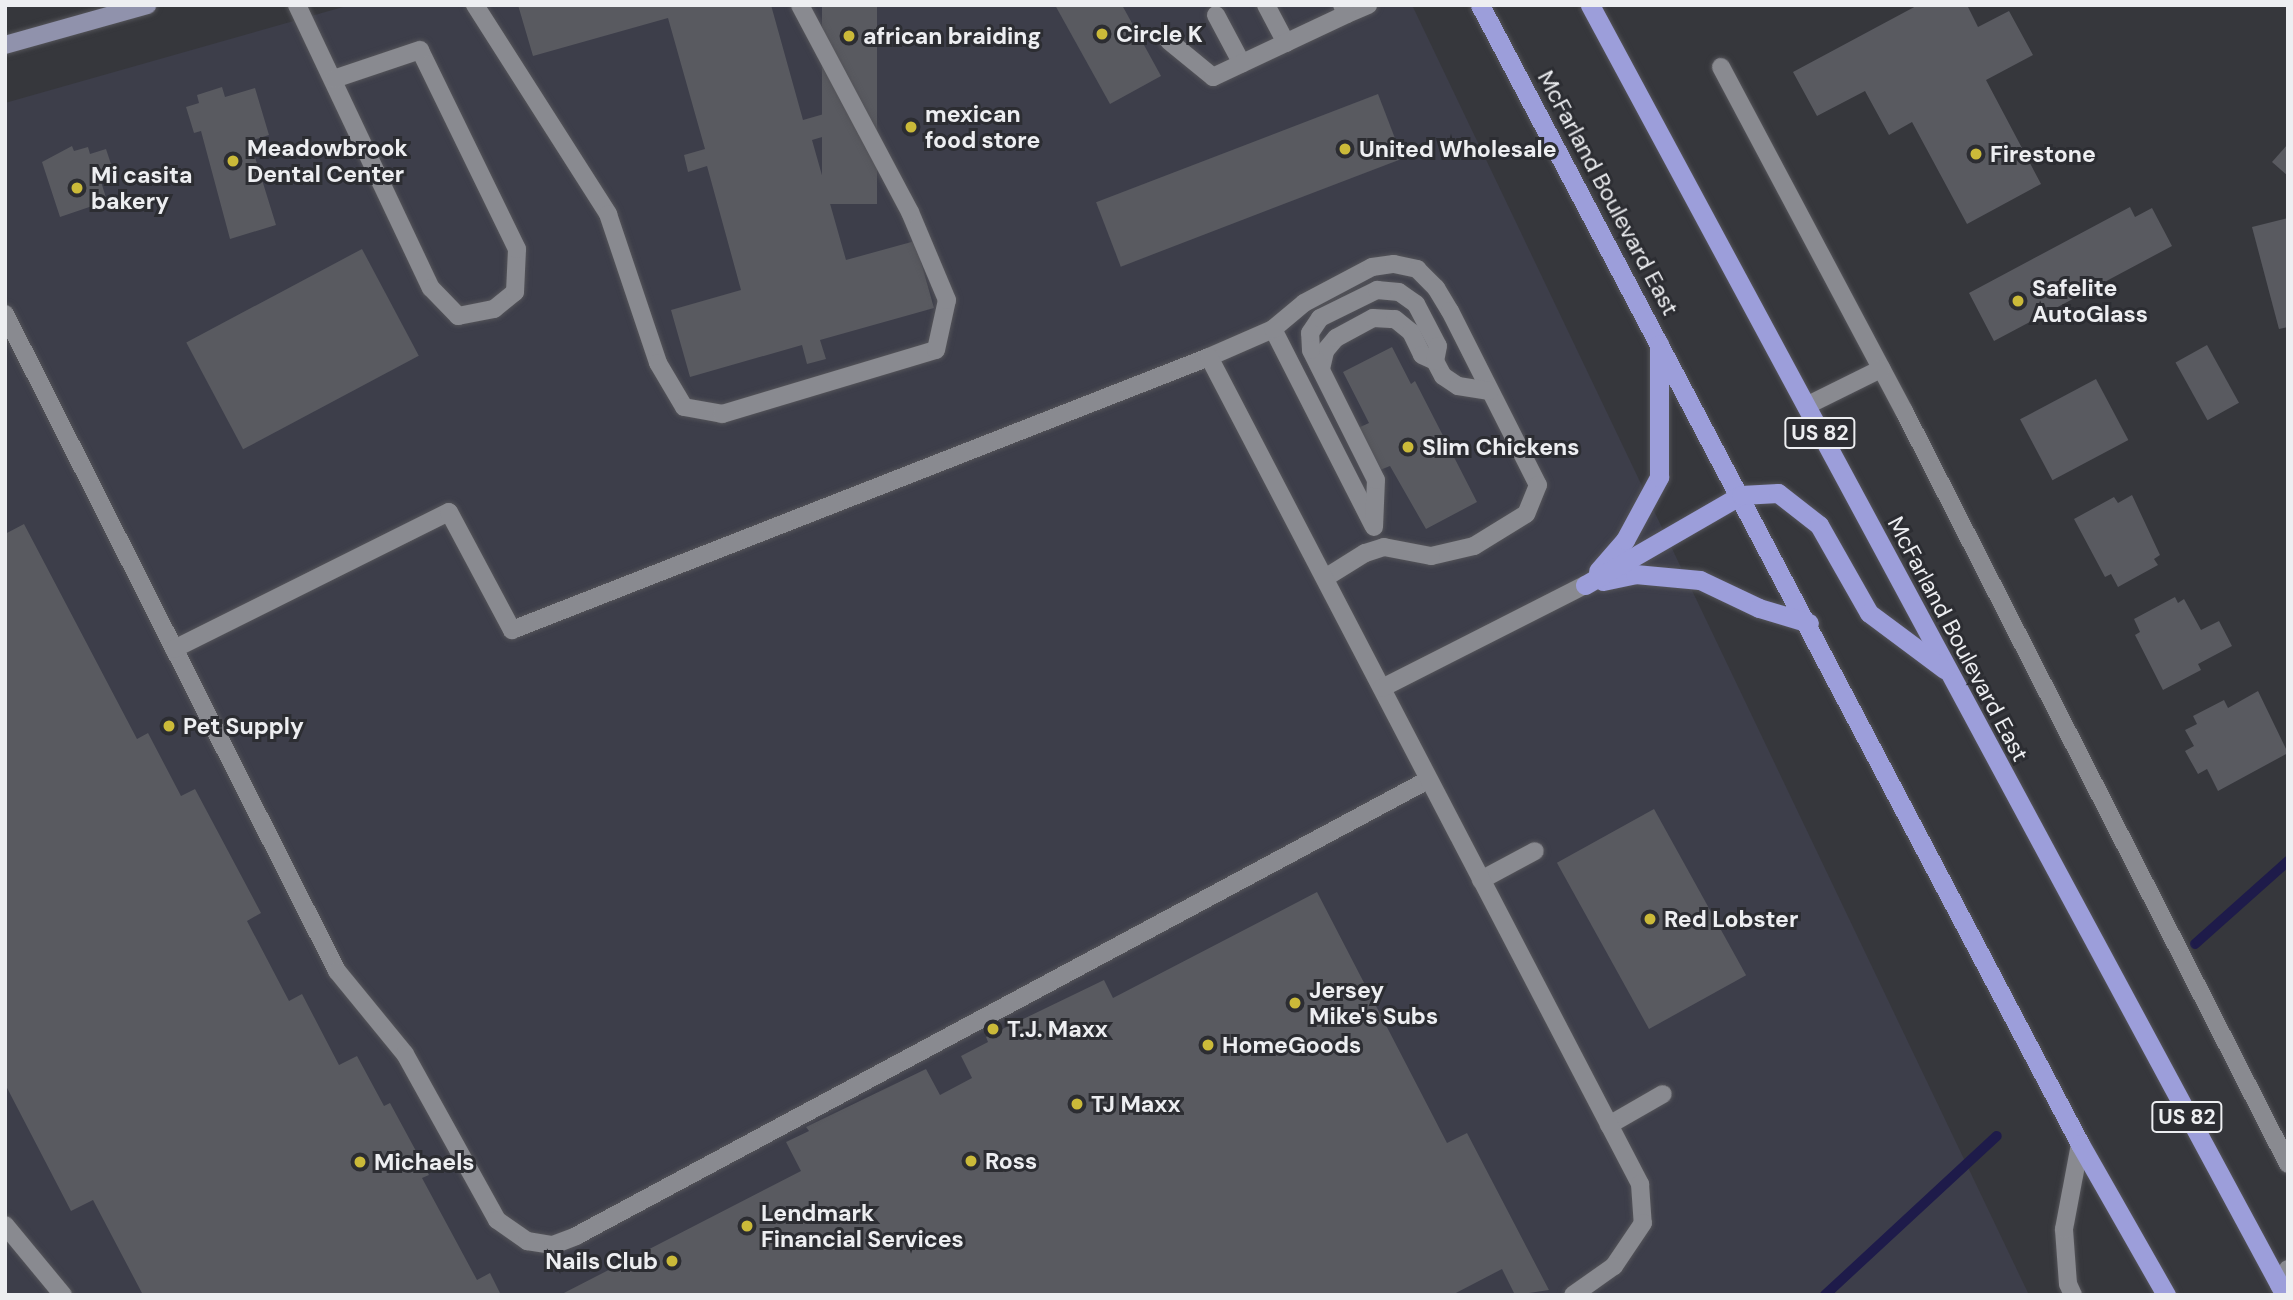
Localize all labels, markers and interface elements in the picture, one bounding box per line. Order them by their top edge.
place label: Circle K [1116,20,1203,48]
place label: african braiding [863,22,1041,50]
marker: Circle K [1094,26,1110,42]
marker: african braiding [841,28,857,44]
street label: McFarland Boulevard East [1532,66,1684,320]
place label: mexican food store [925,100,1040,154]
marker: mexican food store [903,119,919,135]
place label: Meadowbrook Dental Center [247,134,408,188]
place label: United Wholesale [1359,135,1557,163]
place label: Firestone [1990,140,2096,168]
marker: United Wholesale [1337,141,1353,157]
marker: Firestone [1968,146,1984,162]
marker: Meadowbrook Dental Center [225,153,241,169]
place label: Mi casita bakery [91,161,192,215]
marker: Mi casita bakery [69,180,85,196]
place label: Safelite AutoGlass [2032,274,2148,328]
marker: Safelite AutoGlass [2010,293,2026,309]
road number: US 82 [1783,416,1857,450]
place label: Slim Chickens [1422,433,1579,461]
marker: Slim Chickens [1400,439,1416,455]
street label: McFarland Boulevard East [1882,512,2034,766]
place label: Pet Supply [183,712,304,740]
marker: Pet Supply [161,718,177,734]
place label: Red Lobster [1664,905,1798,933]
marker: Red Lobster [1642,911,1658,927]
place label: Jersey Mike's Subs [1309,976,1438,1030]
marker: Jersey Mike's Subs [1287,995,1303,1011]
place label: T.J. Maxx [1007,1015,1108,1043]
marker: T.J. Maxx [985,1021,1001,1037]
place label: HomeGoods [1222,1031,1361,1059]
marker: HomeGoods [1200,1037,1216,1053]
place label: TJ Maxx [1091,1090,1181,1118]
marker: TJ Maxx [1069,1096,1085,1112]
road number: US 82 [2150,1100,2224,1134]
place label: Ross [985,1147,1037,1175]
place label: Michaels [374,1148,475,1176]
marker: Ross [963,1153,979,1169]
marker: Michaels [352,1154,368,1170]
place label: Lendmark Financial Services [761,1199,964,1253]
marker: Lendmark Financial Services [739,1218,755,1234]
place label: Nails Club [545,1247,658,1275]
marker: Nails Club [664,1253,680,1269]

